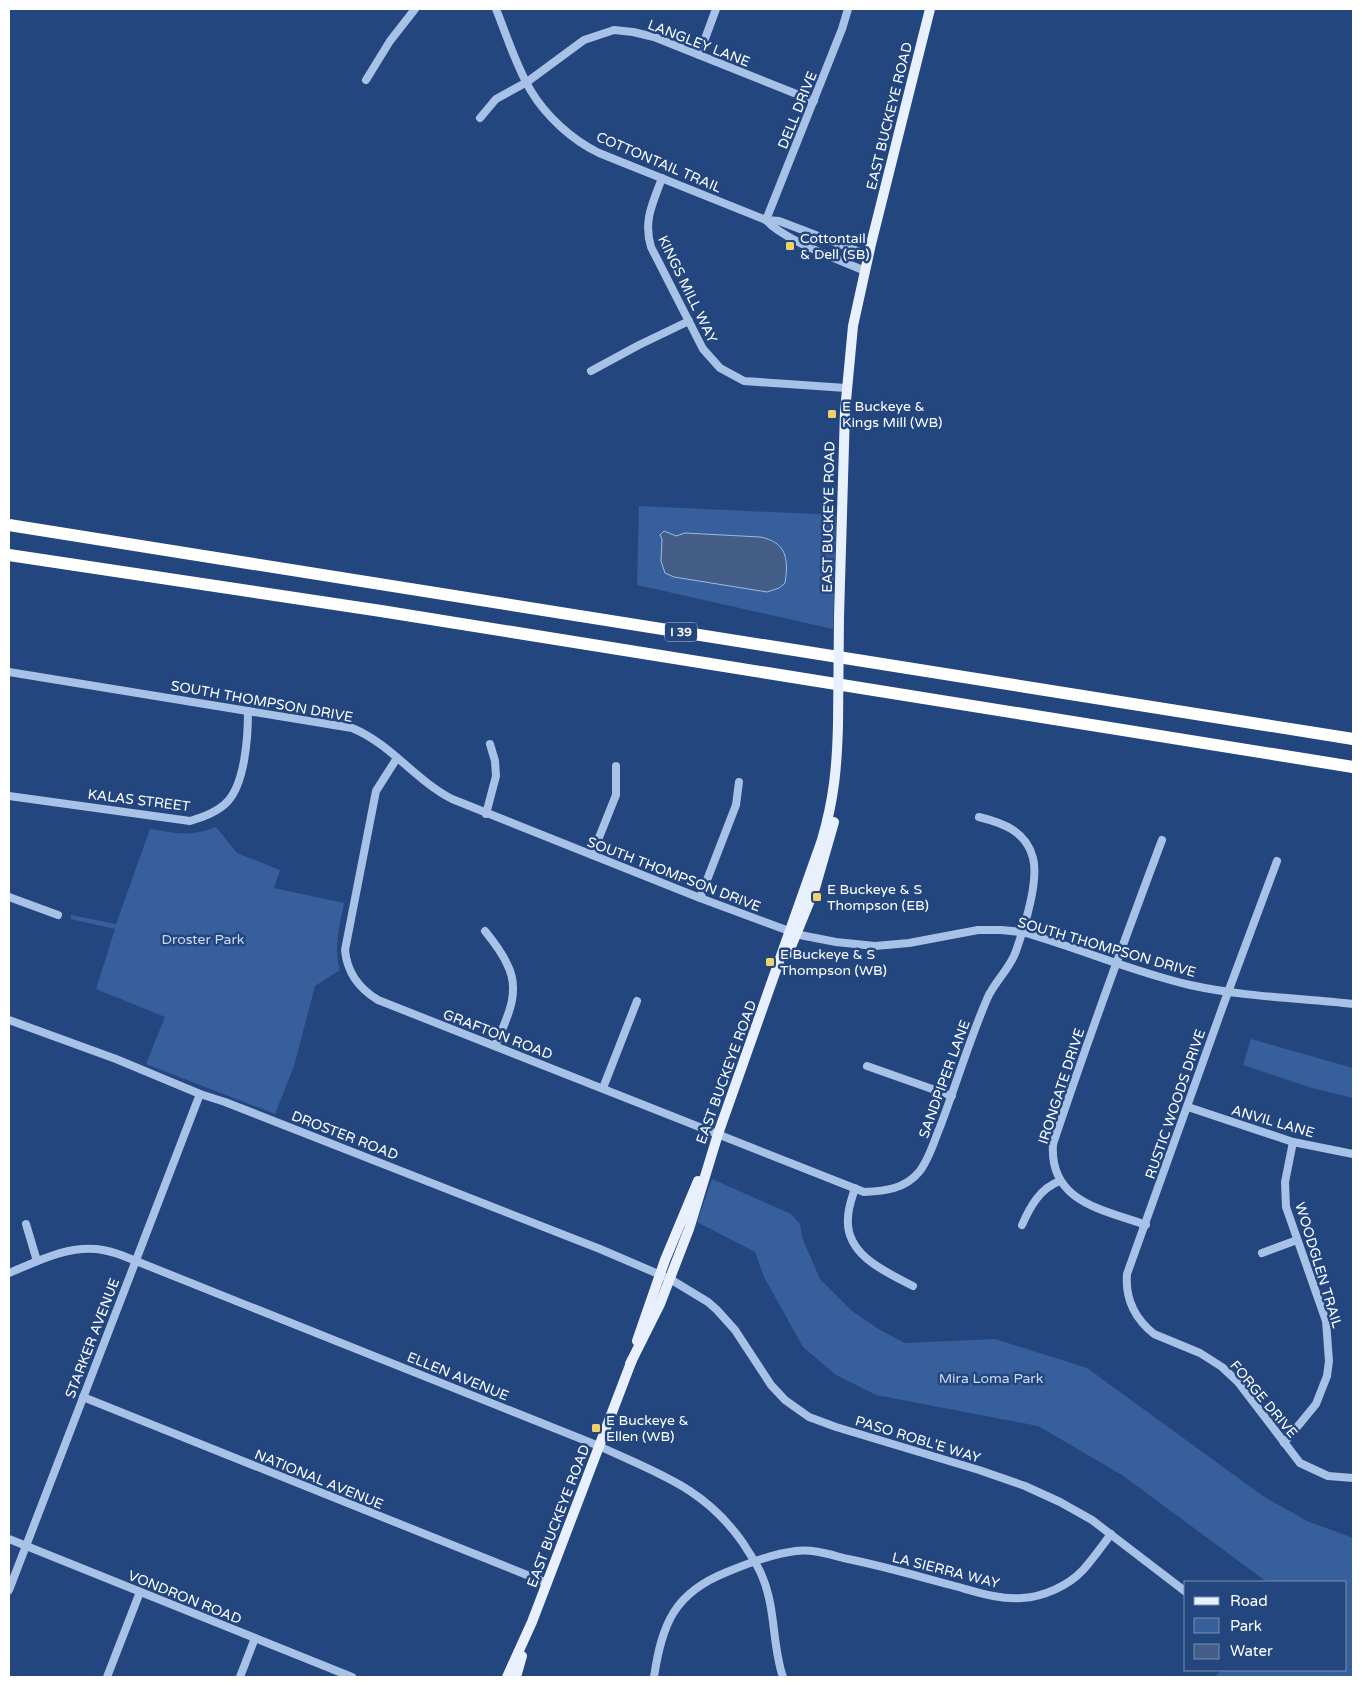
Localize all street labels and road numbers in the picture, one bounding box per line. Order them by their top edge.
street label: LANGLEY LANE [645,16,752,71]
street label: EAST BUCKEYE ROAD [863,41,916,192]
street label: DELL DRIVE [774,69,821,152]
street label: COTTONTAIL TRAIL [594,128,724,197]
street label: KINGS MILL WAY [654,233,721,346]
street label: EAST BUCKEYE ROAD [819,441,838,593]
road number: I 39 [665,622,697,642]
street label: SOUTH THOMPSON DRIVE [169,677,354,726]
street label: KALAS STREET [87,786,192,815]
street label: SOUTH THOMPSON DRIVE [585,833,763,916]
street label: SOUTH THOMPSON DRIVE [1016,914,1198,981]
street label: EAST BUCKEYE ROAD [693,998,760,1146]
street label: GRAFTON ROAD [441,1006,555,1063]
street label: SANDPIPER LANE [915,1018,974,1141]
street label: IRONGATE DRIVE [1035,1026,1088,1146]
street label: RUSTIC WOODS DRIVE [1142,1027,1209,1181]
street label: ANVIL LANE [1229,1102,1316,1141]
street label: DROSTER ROAD [289,1107,401,1164]
street label: WOODGLEN TRAIL [1291,1200,1346,1330]
street label: STARKER AVENUE [62,1276,123,1401]
street label: ELLEN AVENUE [404,1348,511,1405]
street label: FORGE DRIVE [1226,1357,1301,1442]
street label: PASO ROBL'E WAY [853,1412,983,1467]
street label: EAST BUCKEYE ROAD [523,1442,594,1590]
street label: NATIONAL AVENUE [252,1446,386,1513]
street label: LA SIERRA WAY [890,1549,1001,1592]
street label: VONDRON ROAD [126,1567,244,1628]

